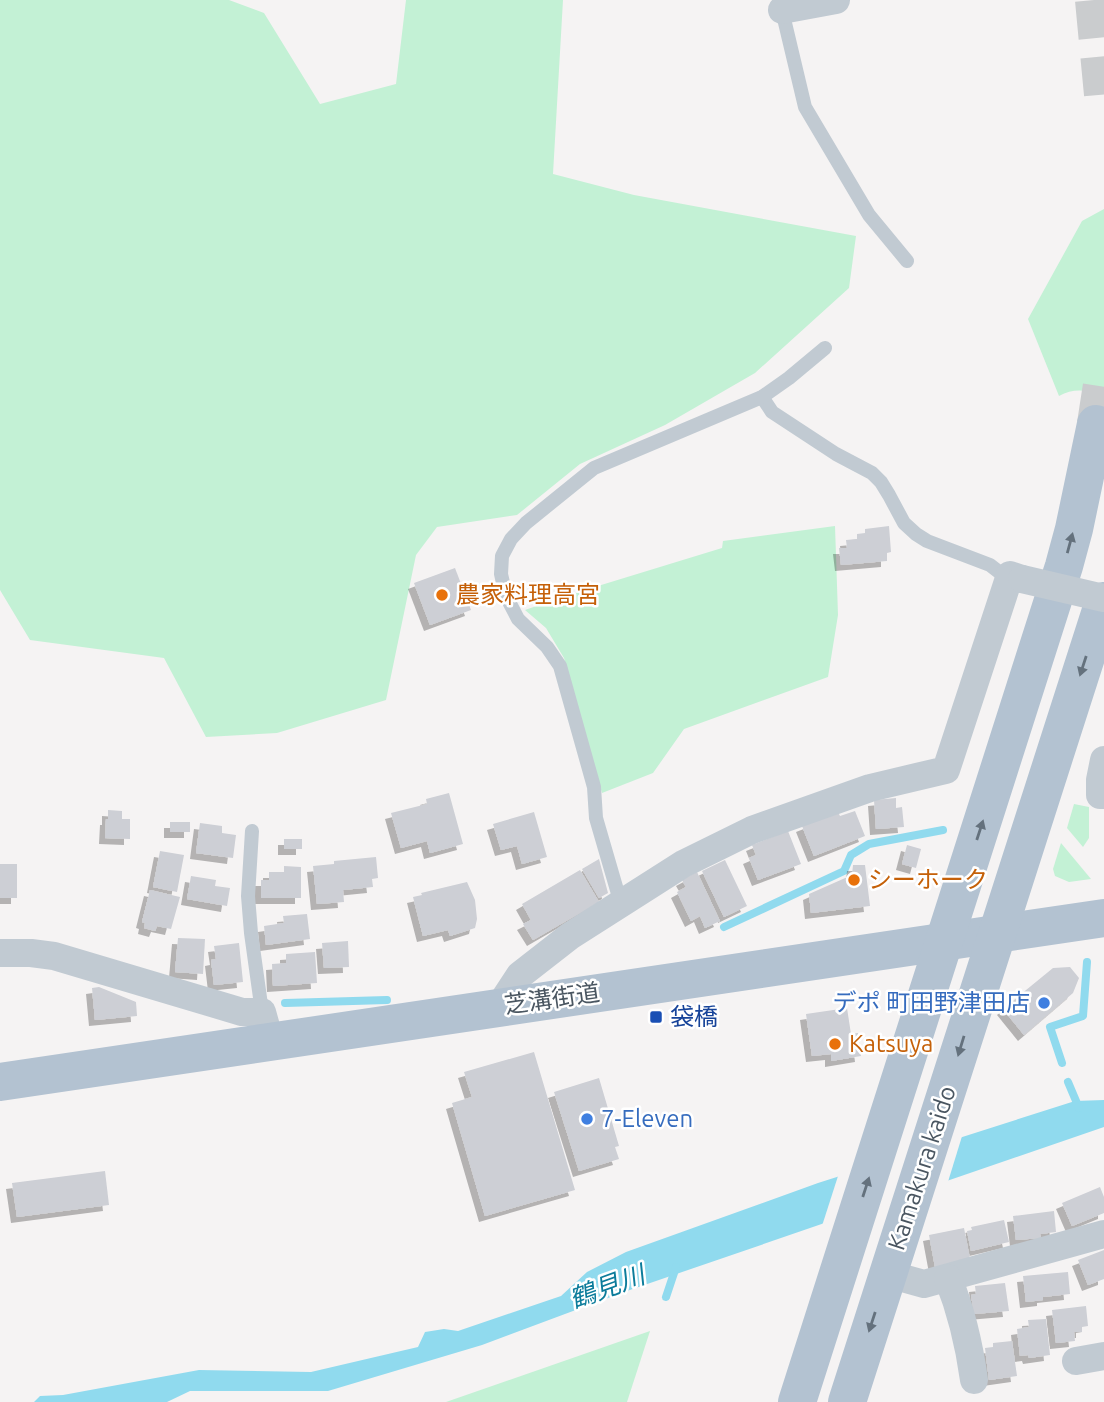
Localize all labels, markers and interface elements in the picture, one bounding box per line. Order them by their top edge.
one-way arrow [1065,532,1076,554]
place label: 農家料理高宮 [456,581,600,608]
marker: 農家料理高宮 [434,587,450,603]
one-way arrow [1077,655,1088,676]
one-way arrow [975,819,985,840]
place label: シーホーク [868,866,988,893]
marker: シーホーク [846,872,862,888]
street label: 芝溝街道 [503,978,601,1019]
place label: デポ 町田野津田店 [833,989,1030,1016]
marker: デポ 町田野津田店 [1036,995,1052,1011]
place label: 袋橋 [670,1003,718,1030]
marker: 袋橋 [648,1009,664,1025]
place label: Katsuya [849,1030,933,1057]
marker: Katsuya [827,1036,843,1052]
one-way arrow [955,1036,965,1057]
street label: Kamakura kaido [882,1082,961,1253]
place label: 7-Eleven [601,1105,693,1132]
marker: 7-Eleven [579,1111,595,1127]
one-way arrow [861,1177,872,1198]
water label: 鶴見川 [565,1259,651,1313]
one-way arrow [867,1311,877,1332]

